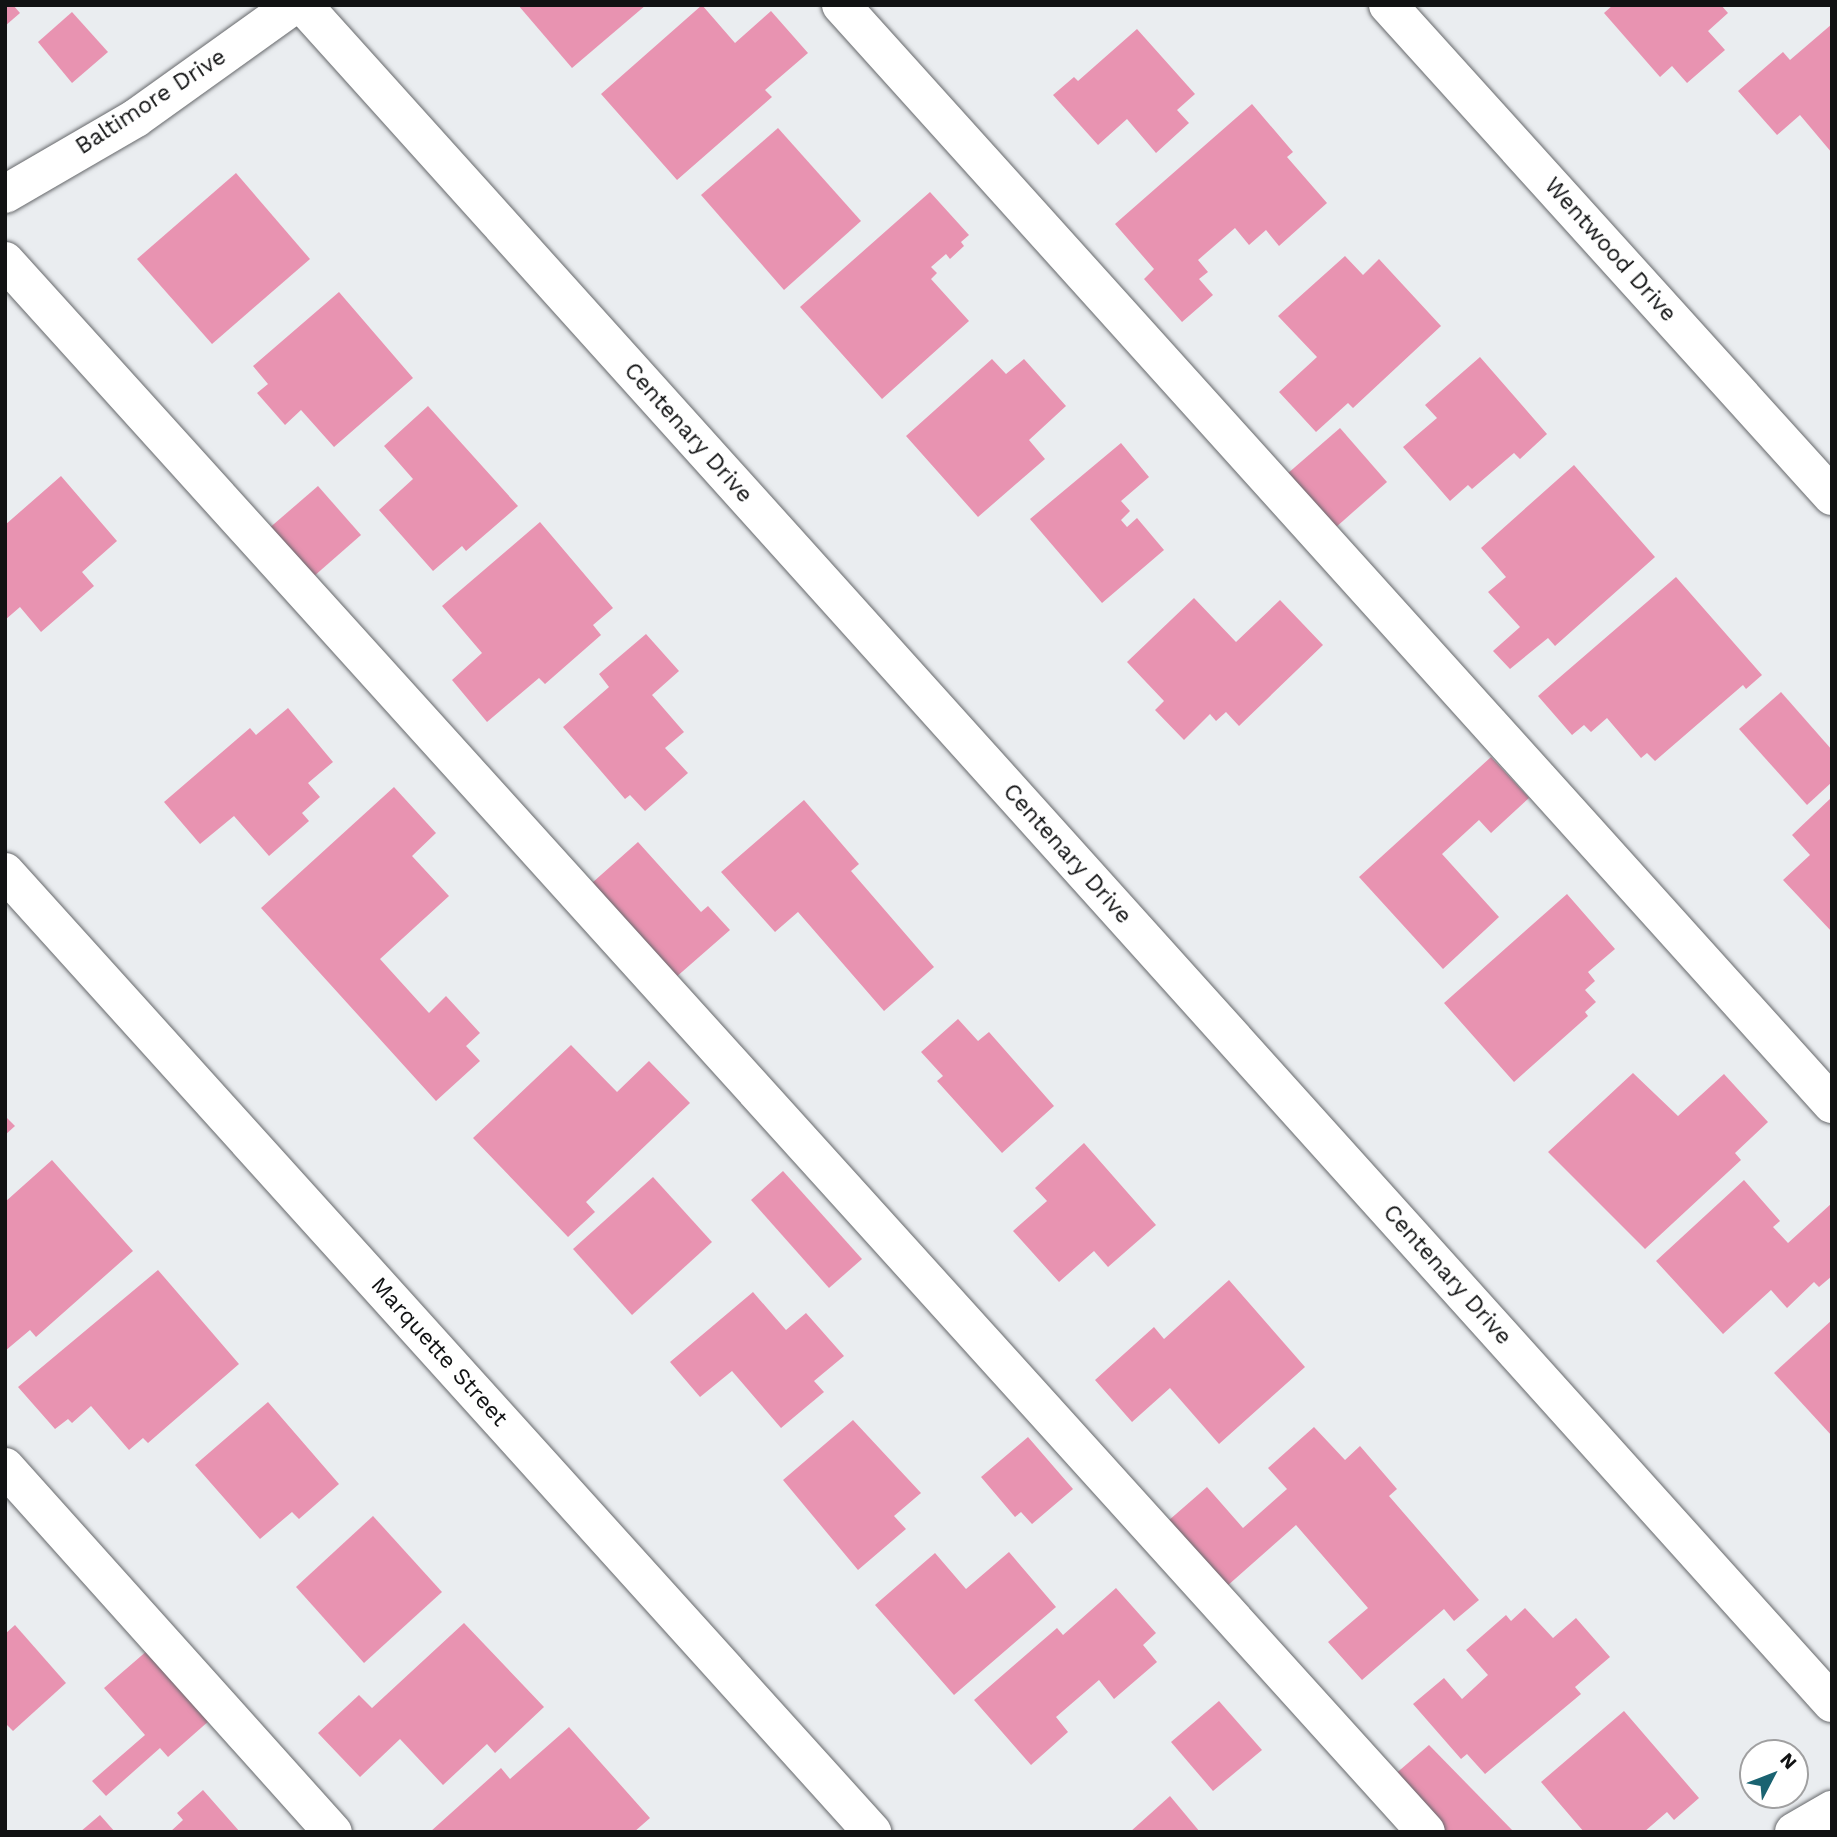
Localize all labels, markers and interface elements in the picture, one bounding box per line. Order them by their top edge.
street label: Baltimore Drive [71,43,231,161]
street label: Wentwood Drive [1538,172,1682,328]
street label: Centenary Drive [618,357,758,509]
street label: Centenary Drive [997,778,1137,930]
street label: Centenary Drive [1377,1199,1517,1351]
street label: Marquette Street [365,1272,513,1432]
north arrow [1739,1739,1809,1809]
text: N [1775,1748,1802,1774]

